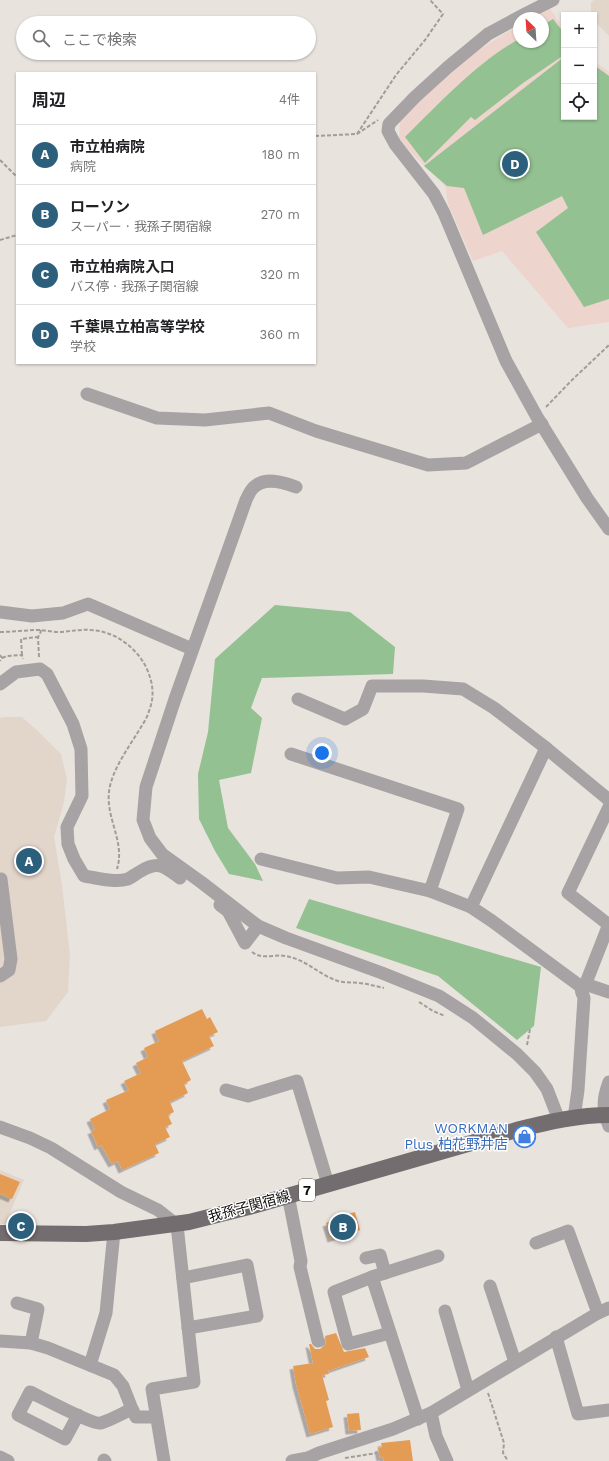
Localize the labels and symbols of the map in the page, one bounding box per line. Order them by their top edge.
north arrow [513,12,549,48]
pin: D [502,149,528,179]
your location [312,743,332,763]
pin: A [16,846,42,876]
place label: WORKMAN Plus 柏花野井店 [404,1120,508,1152]
shop icon: WORKMAN Plus 柏花野井店 [511,1123,537,1149]
road number: 7 [299,1179,315,1201]
street label: 我孫子関宿線 [206,1187,292,1225]
pin: C [8,1211,34,1241]
pin: B [330,1212,356,1242]

